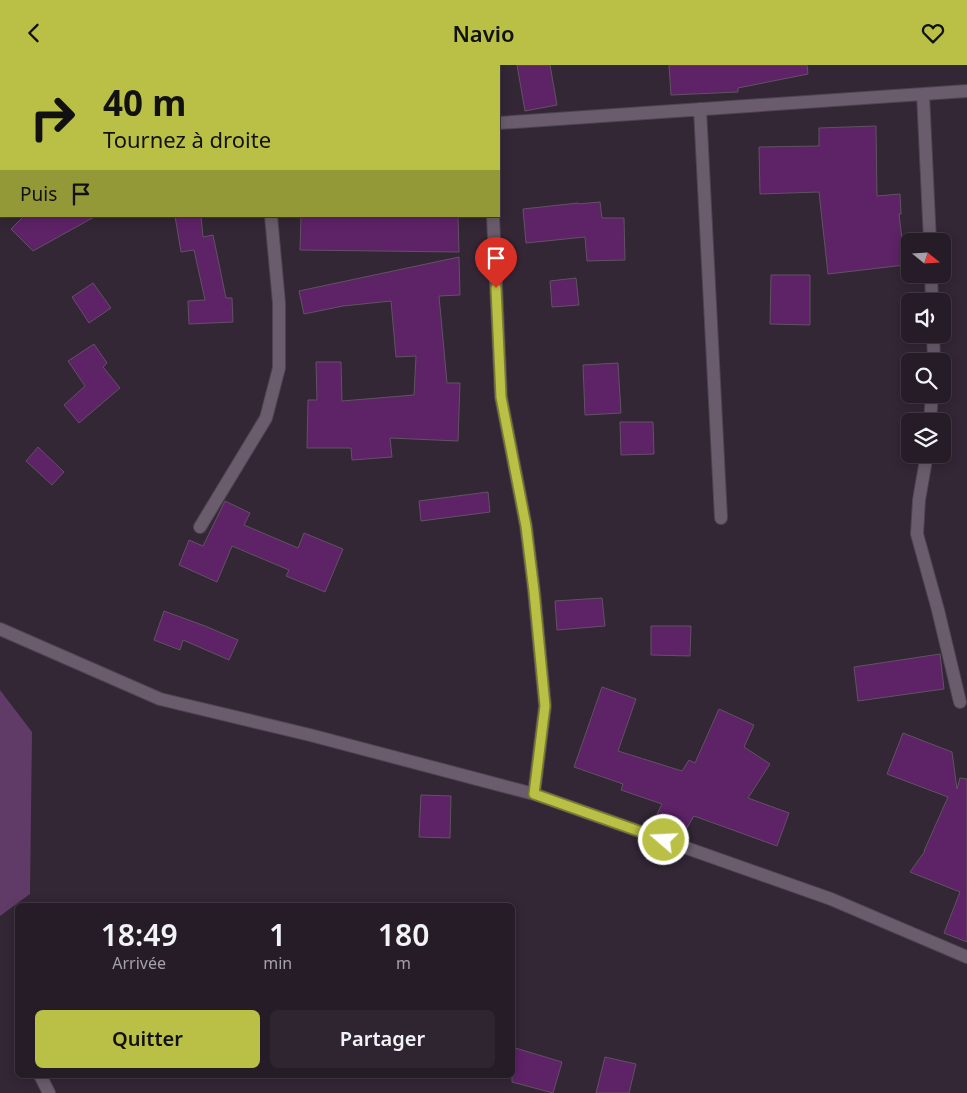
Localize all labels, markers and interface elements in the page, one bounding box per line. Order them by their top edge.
text: Navio [452,18,515,48]
icon: back [20,19,48,47]
icon: heart [919,19,947,47]
text: 40 m [103,79,186,126]
icon: right [20,85,85,150]
text: Tournez à droite [103,124,271,154]
icon: arrive [67,180,95,208]
text: Puis [20,181,57,207]
north arrow [901,233,951,283]
map controls [901,233,951,463]
pin [475,237,517,288]
icon: arrive [482,244,510,272]
button: sound [901,293,951,343]
button: search [901,353,951,403]
button: layers [901,413,951,463]
position arrow [637,813,689,865]
text: 18:49 [101,914,178,955]
text: 1 [269,914,286,955]
text: 180 [378,914,429,955]
text: Arrivée [112,952,166,974]
text: min [263,952,292,974]
text: m [396,952,411,974]
button: Quitter [35,1010,260,1068]
button: Partager [270,1010,495,1068]

